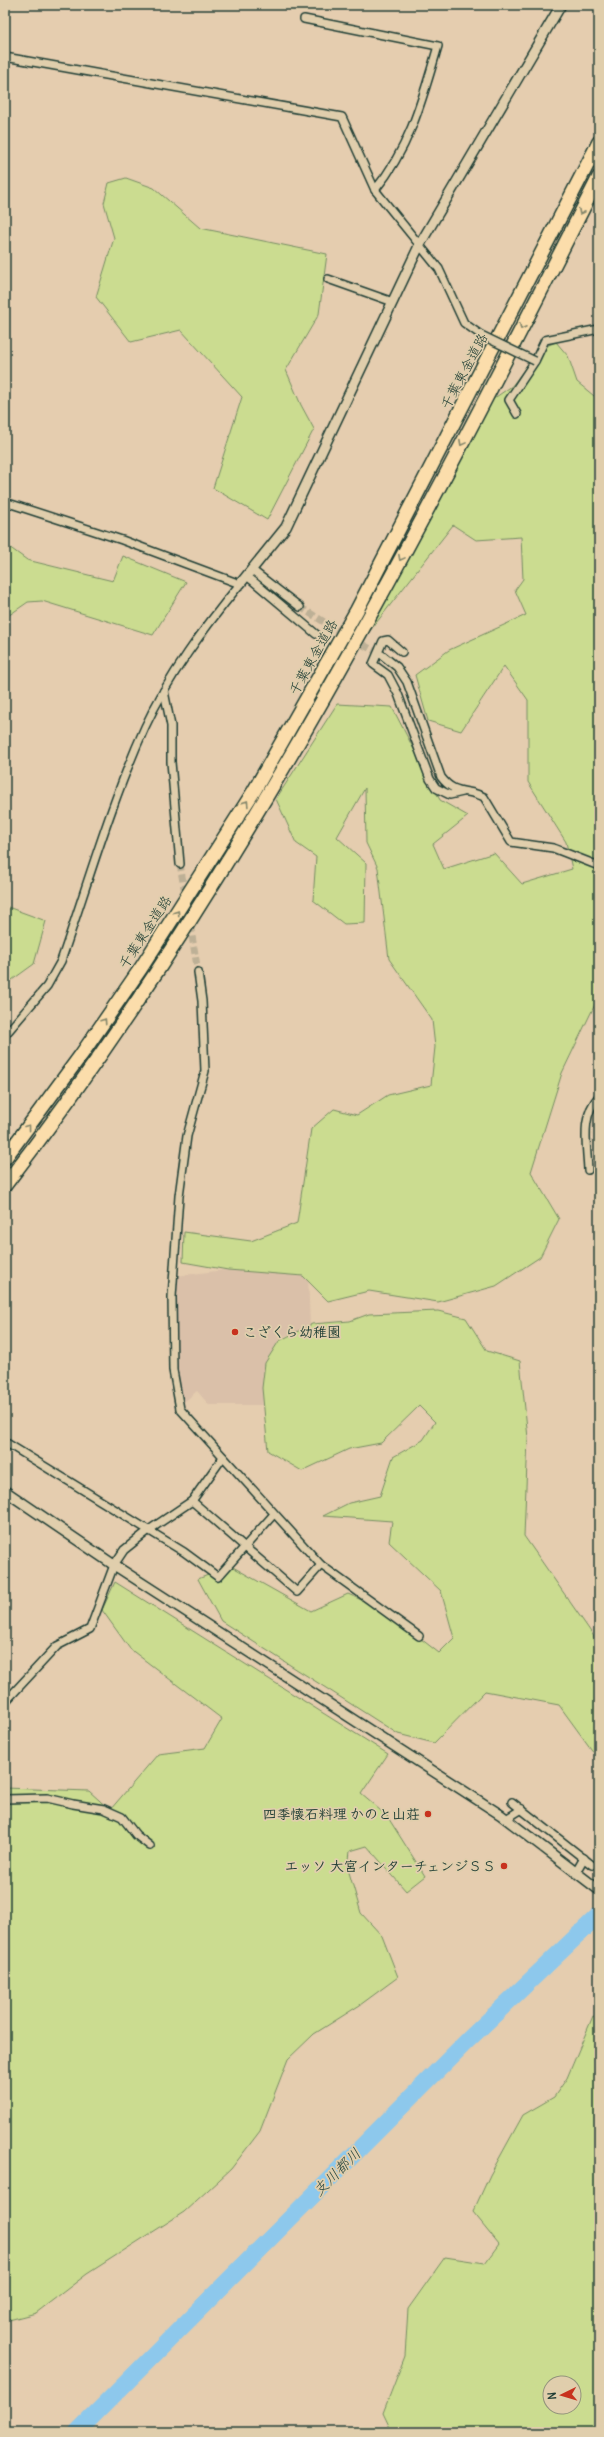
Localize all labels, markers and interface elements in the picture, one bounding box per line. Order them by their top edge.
one-way arrow [578,207,586,215]
one-way arrow [520,323,527,331]
street label: 千葉東金道路 [436,330,492,412]
one-way arrow [459,438,467,446]
one-way arrow [399,553,406,561]
street label: 千葉東金道路 [285,616,341,698]
one-way arrow [242,800,249,807]
street label: 千葉東金道路 [115,892,175,972]
one-way arrow [172,910,179,917]
one-way arrow [99,1019,106,1026]
one-way arrow [24,1124,31,1131]
place label: こざくら幼稚園 [243,1323,341,1341]
marker: こざくら幼稚園 [230,1327,240,1337]
place label: 四季懐石料理 かのと山荘 [263,1805,420,1823]
marker: 四季懐石料理 かのと山荘 [423,1809,433,1819]
place label: エッソ 大宮インターチェンジＳＳ [284,1857,496,1875]
marker: エッソ 大宮インターチェンジＳＳ [499,1861,509,1871]
water label: 支川都川 [309,2144,365,2200]
north arrow [542,2375,582,2415]
text: N [545,2391,559,2400]

